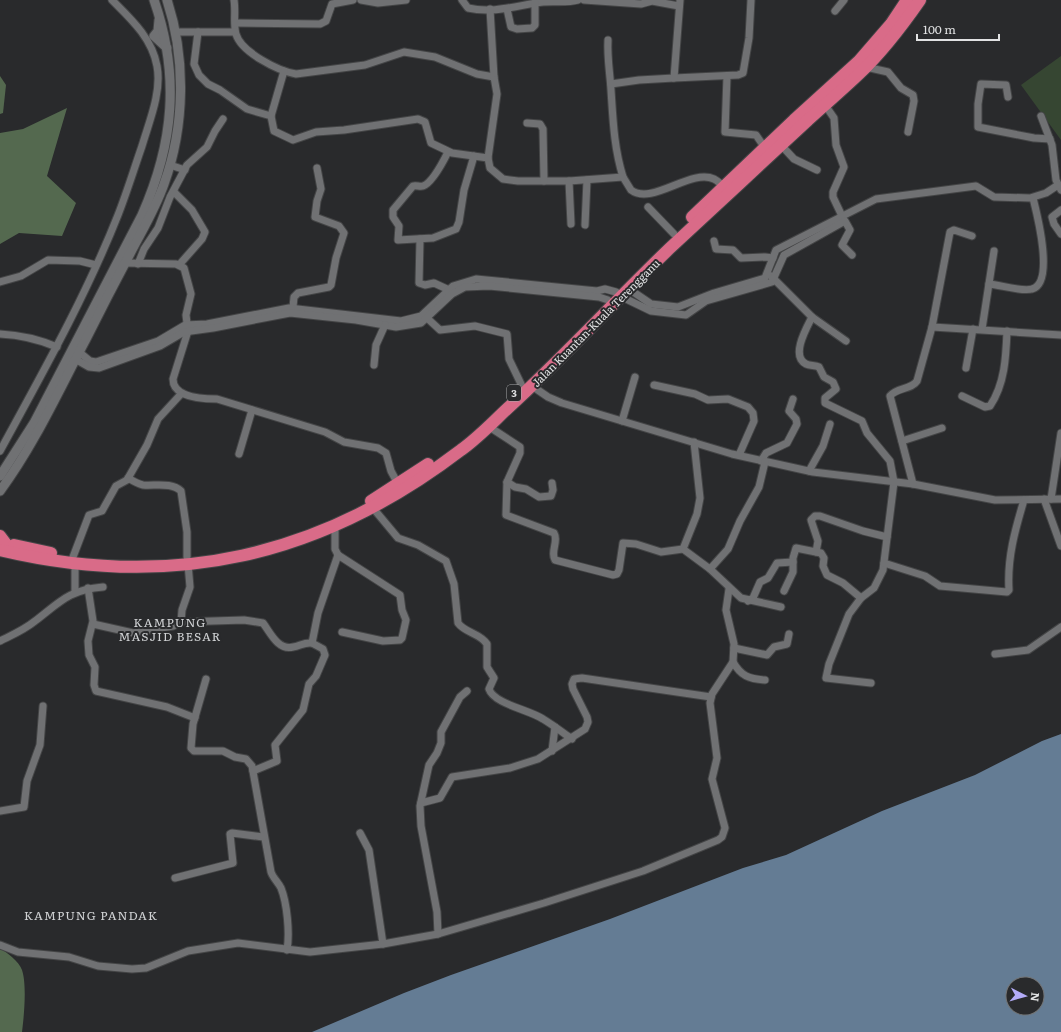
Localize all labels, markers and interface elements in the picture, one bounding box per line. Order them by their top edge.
scale bar [917,16,999,42]
text: 100 m [923,20,956,38]
street label: Jalan Kuantan-Kuala Terengganu [528,255,663,390]
road number: 3 [507,385,521,401]
district label: KAMPUNG MASJID BESAR [118,613,222,645]
district label: KAMPUNG PANDAK [24,906,158,924]
north arrow [1005,976,1045,1016]
text: N [1028,992,1044,1003]

